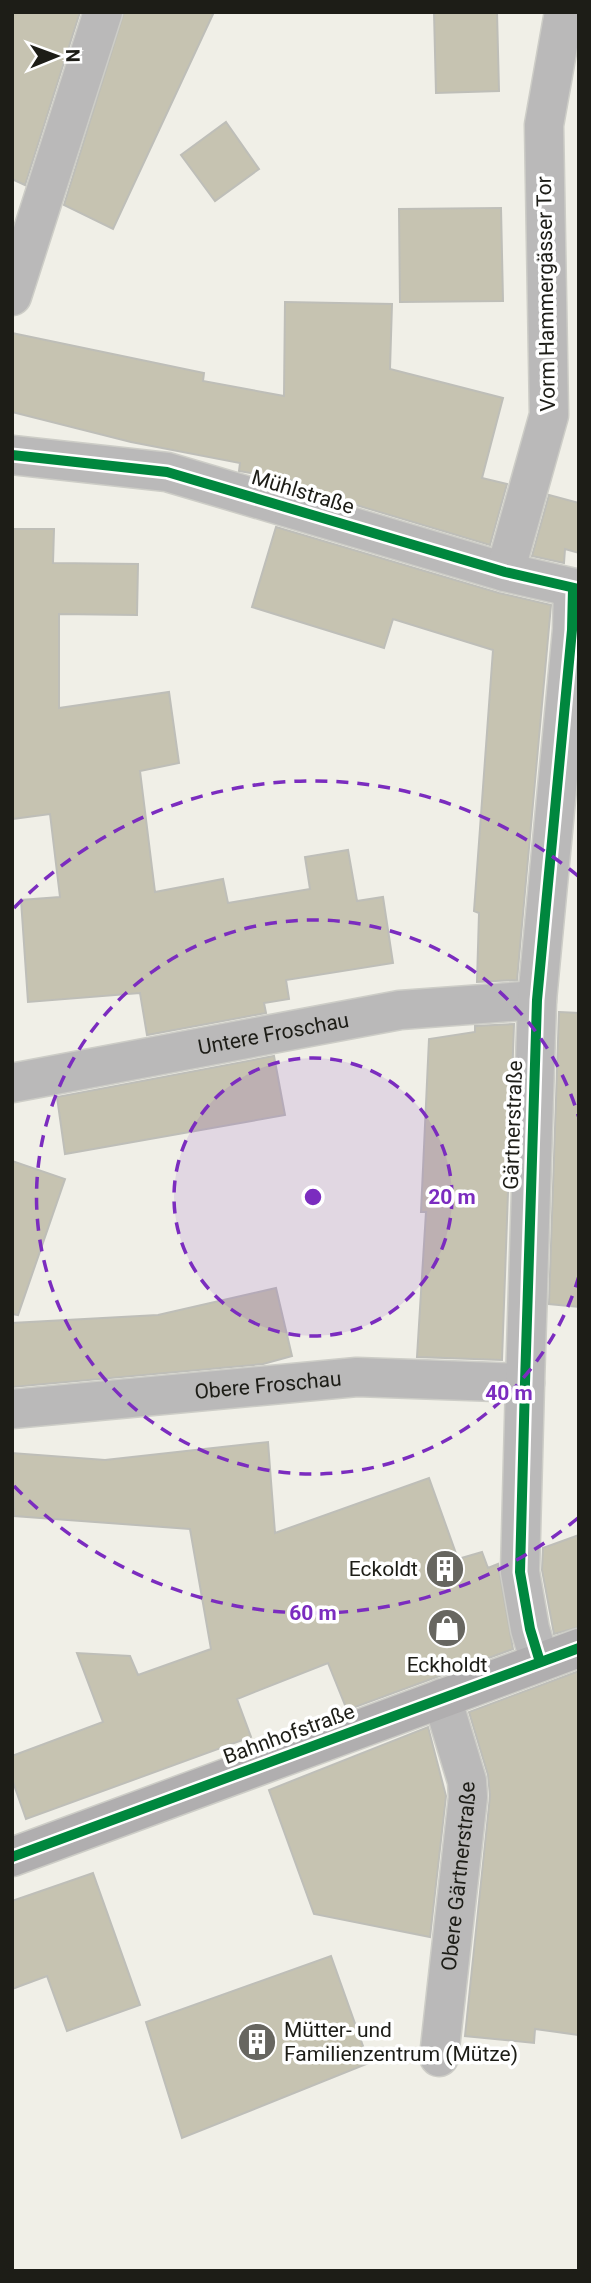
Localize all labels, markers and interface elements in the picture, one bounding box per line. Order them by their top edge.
north arrow [21,21,91,91]
text: N [61,49,84,63]
street label: Vorm Hammergässer Tor [532,176,560,412]
street label: Mühlstraße [249,465,357,519]
street label: Untere Froschau [196,1008,351,1060]
street label: Gärtnerstraße [499,1060,527,1190]
centre of rings [301,1185,325,1209]
text: 20 m [428,1185,476,1209]
street label: Obere Froschau [193,1367,342,1404]
text: 40 m [485,1381,533,1405]
building icon: Eckoldt [424,1548,466,1590]
place label: Eckoldt [349,1557,418,1581]
text: 60 m [289,1601,337,1625]
shop icon: Eckholdt [426,1607,468,1649]
place label: Eckholdt [407,1653,487,1677]
street label: Bahnhofstraße [220,1699,358,1769]
street label: Obere Gärtnerstraße [437,1781,480,1972]
place label: Mütter- und Familienzentrum (Mütze) [284,2018,518,2066]
building icon: Mütter- und Familienzentrum (Mütze) [236,2021,278,2063]

